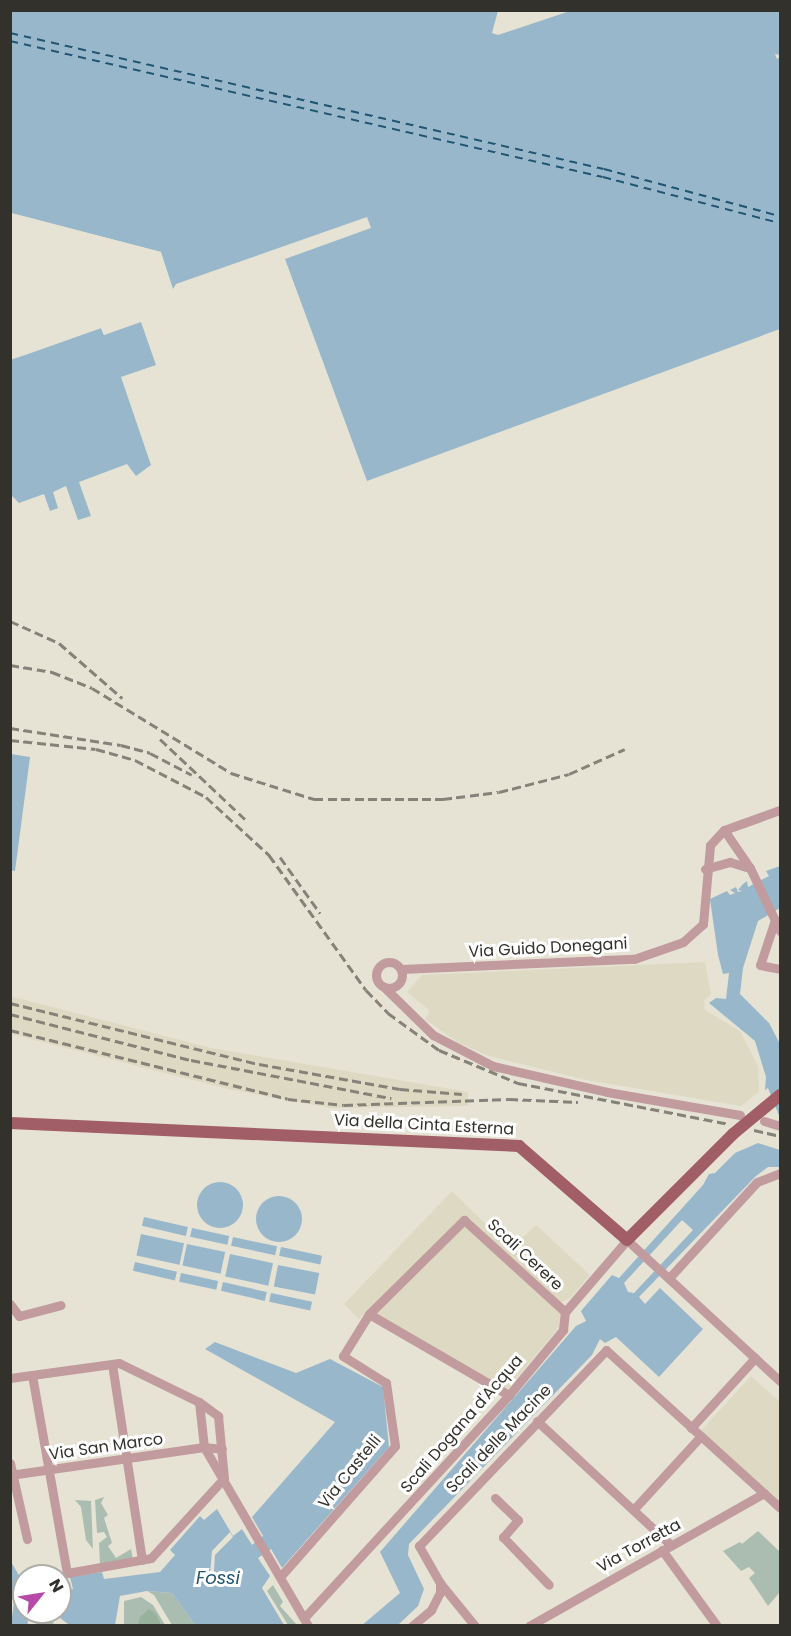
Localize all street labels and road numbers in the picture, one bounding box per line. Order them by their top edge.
street label: Via Guido Donegani [468,934,628,962]
street label: Via della Cinta Esterna [333,1111,515,1139]
street label: Scali Cerere [483,1215,567,1295]
street label: Scali Dogana d'Acqua [397,1351,527,1497]
street label: Scali delle Macine [442,1381,556,1497]
street label: Via San Marco [48,1429,164,1465]
street label: Via Castelli [315,1431,385,1513]
street label: Via Torretta [594,1515,684,1577]

